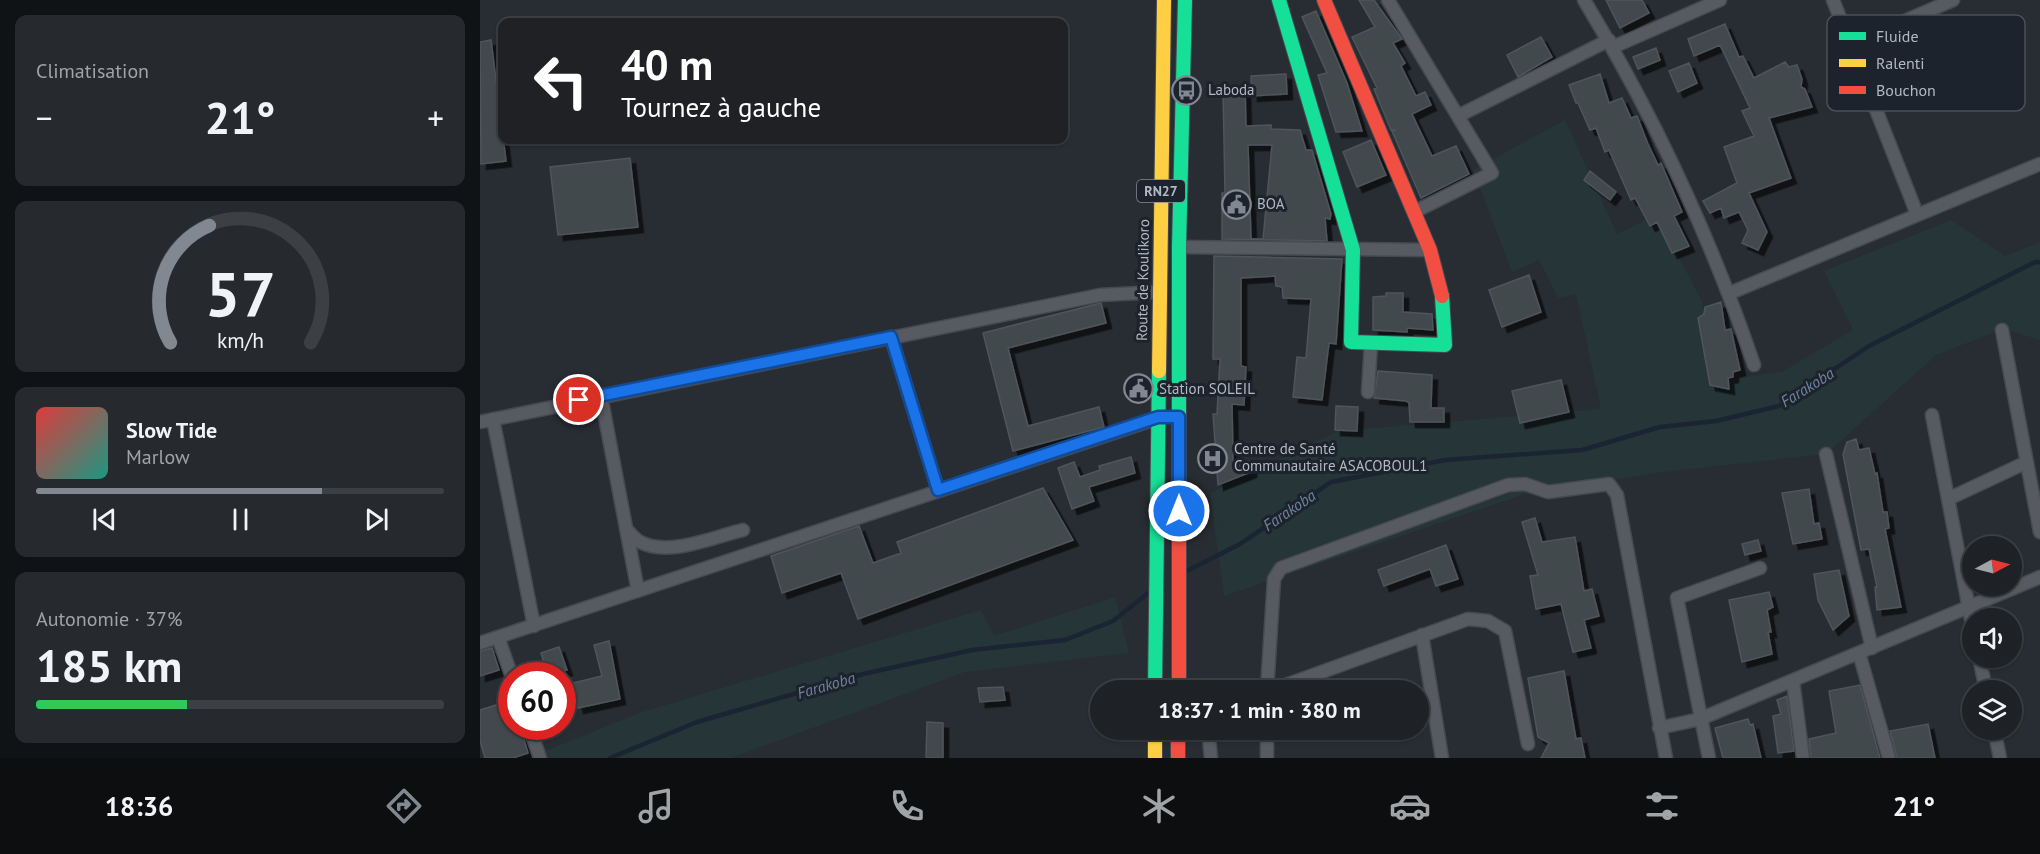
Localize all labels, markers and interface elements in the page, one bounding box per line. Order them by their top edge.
legend [1827,15,2025,111]
text: Fluide [1876,26,1919,46]
text: 40 m [621,37,713,92]
icon: left [522,42,600,120]
text: Ralenti [1876,53,1925,73]
text: Climatisation [36,58,149,84]
bus stop icon: Laboda [1171,74,1203,106]
place label: Laboda [1208,80,1255,99]
text: Bouchon [1876,80,1936,100]
text: 21° [205,88,275,146]
text: Tournez à gauche [621,90,821,124]
text: − [36,96,53,139]
text: + [427,96,444,139]
road number: RN27 [1137,180,1185,202]
public building icon: BOA [1220,188,1252,220]
place label: BOA [1257,194,1285,213]
street label: Route de Koulikoro [1132,219,1153,341]
text: 57 [205,253,275,334]
text: km/h [216,327,263,355]
water label: Farakoba [1776,363,1838,411]
public building icon: Station SOLEIL [1122,373,1154,405]
pin [553,374,604,425]
place label: Station SOLEIL [1159,379,1255,398]
icon: arrive [562,383,595,416]
text: Slow Tide [126,416,217,444]
place label: Centre de Santé Communautaire ASACOBOUL1 [1234,439,1427,475]
hospital icon: Centre de Santé Communautaire ASACOBOUL1 [1197,442,1229,474]
text: Marlow [126,444,190,470]
position arrow [1147,479,1211,543]
water label: Farakoba [1259,485,1319,535]
icon: previous [88,503,121,536]
icon: pause [224,503,257,536]
icon: next [360,503,393,536]
north arrow [1962,536,2022,596]
map controls [1962,536,2022,740]
text: Autonomie · 37% [36,606,182,632]
button: sound [1962,608,2022,668]
text: 185 km [36,636,182,694]
speed limit sign: 60 [498,662,576,740]
water label: Farakoba [795,667,858,703]
button: layers [1962,680,2022,740]
text: 18:37 · 1 min · 380 m [1158,696,1361,724]
icon: directions [383,785,425,827]
icon: music [635,785,677,827]
icon: phone [886,785,928,827]
icon: climate [1138,785,1180,827]
icon: car [1389,785,1431,827]
icon: filters [1641,785,1683,827]
text: 18:36 [105,789,173,823]
text: 21° [1893,789,1935,823]

